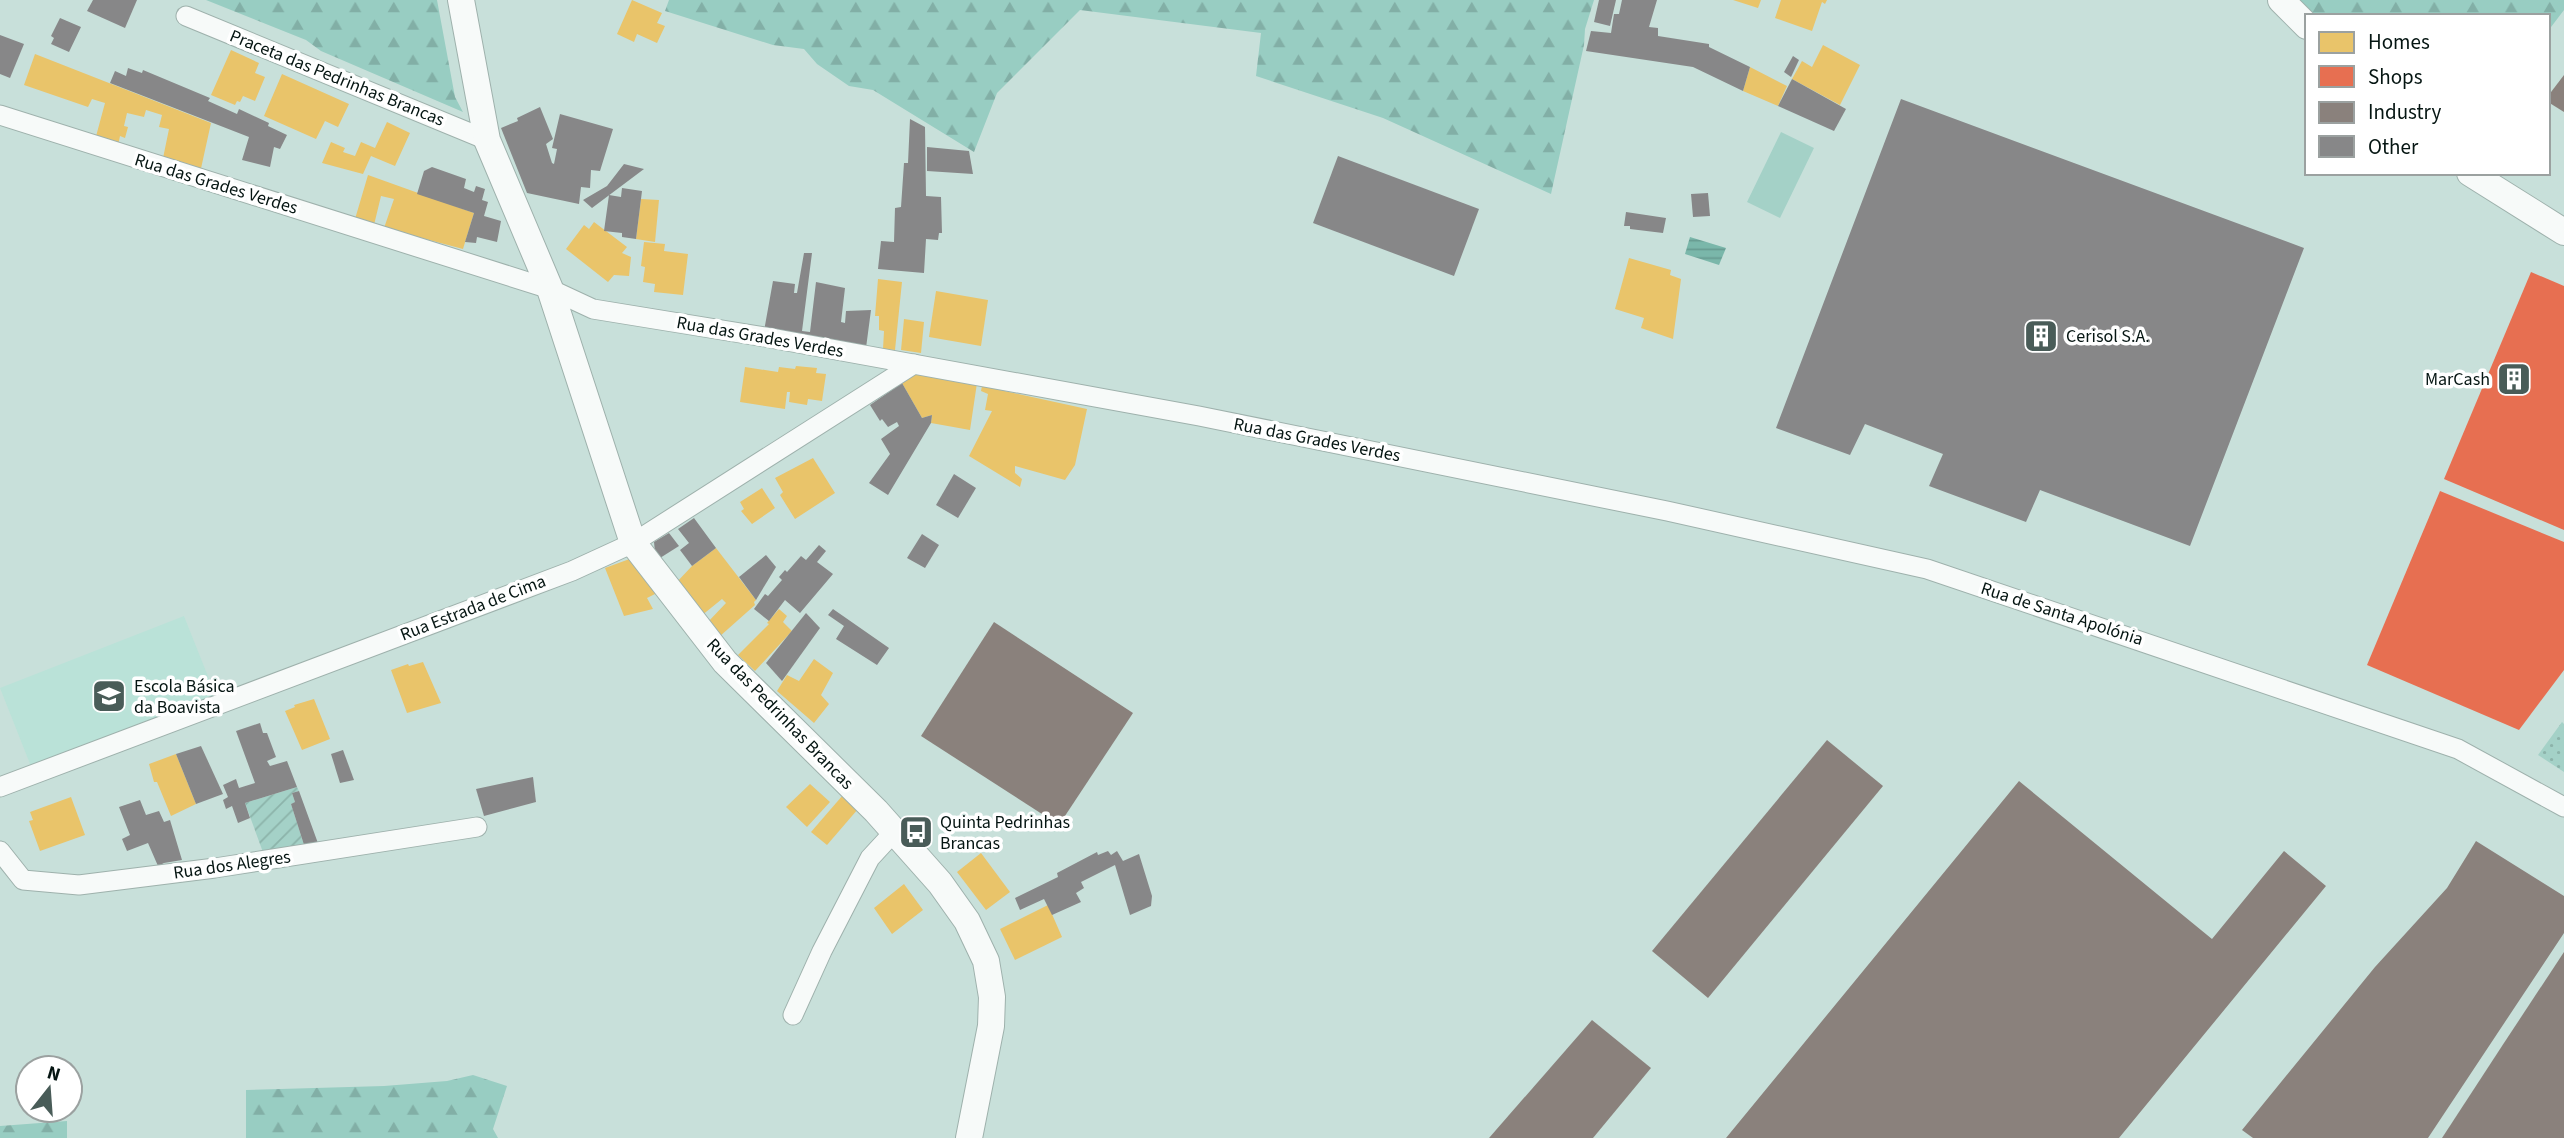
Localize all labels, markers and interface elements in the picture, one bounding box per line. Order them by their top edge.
legend [2305,14,2550,175]
street label: Praceta das Pedrinhas Brancas [226,23,448,133]
text: Homes [2368,27,2430,57]
text: Shops [2368,62,2423,92]
text: Industry [2368,97,2441,127]
text: Other [2368,132,2419,162]
street label: Rua das Grades Verdes [131,147,301,221]
street label: Rua das Grades Verdes [674,310,846,364]
building icon: Cerisol S.A. [2022,317,2060,355]
place label: Cerisol S.A. [2066,324,2150,349]
building icon: MarCash [2495,360,2533,398]
place label: MarCash [2425,367,2490,392]
street label: Rua das Grades Verdes [1231,412,1403,468]
street label: Rua Estrada de Cima [397,569,549,647]
street label: Rua de Santa Apolónia [1978,576,2146,652]
street label: Rua das Pedrinhas Brancas [701,633,859,795]
place label: Escola Básica da Boavista [134,674,235,720]
school or university icon: Escola Básica da Boavista [90,677,128,715]
place label: Quinta Pedrinhas Brancas [940,810,1070,856]
bus stop icon: Quinta Pedrinhas Brancas [897,813,935,851]
street label: Rua dos Alegres [172,844,292,886]
north arrow [14,1054,84,1124]
text: N [44,1059,64,1089]

